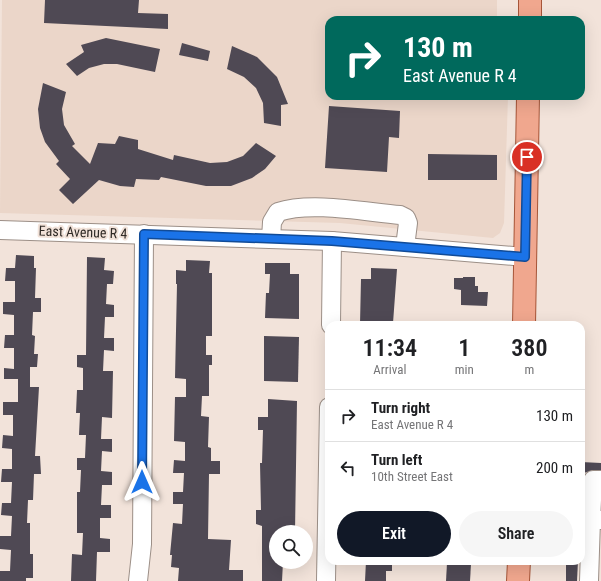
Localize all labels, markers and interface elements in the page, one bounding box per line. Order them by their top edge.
text: 130 m [403,31,473,64]
icon: right [337,32,389,84]
text: East Avenue R 4 [403,65,517,86]
pin [510,140,544,174]
icon: arrive [516,146,538,168]
street label: East Avenue R 4 [39,222,128,242]
text: 11:34 [363,334,417,362]
text: 1 [458,334,470,362]
text: 380 [511,334,547,362]
text: Arrival [373,362,406,377]
text: min [455,362,474,377]
text: m [524,362,534,377]
text: Turn right [371,399,430,417]
icon: right [337,405,359,427]
text: 130 m [536,407,573,425]
text: East Avenue R 4 [371,417,453,432]
text: Turn left [371,451,422,469]
icon: left [337,457,359,479]
text: 200 m [536,459,573,477]
position arrow [121,461,163,503]
text: 10th Street East [371,469,453,484]
button: Exit [337,511,451,557]
button: Share [459,511,573,557]
map controls [269,525,313,569]
button: search [269,525,313,569]

